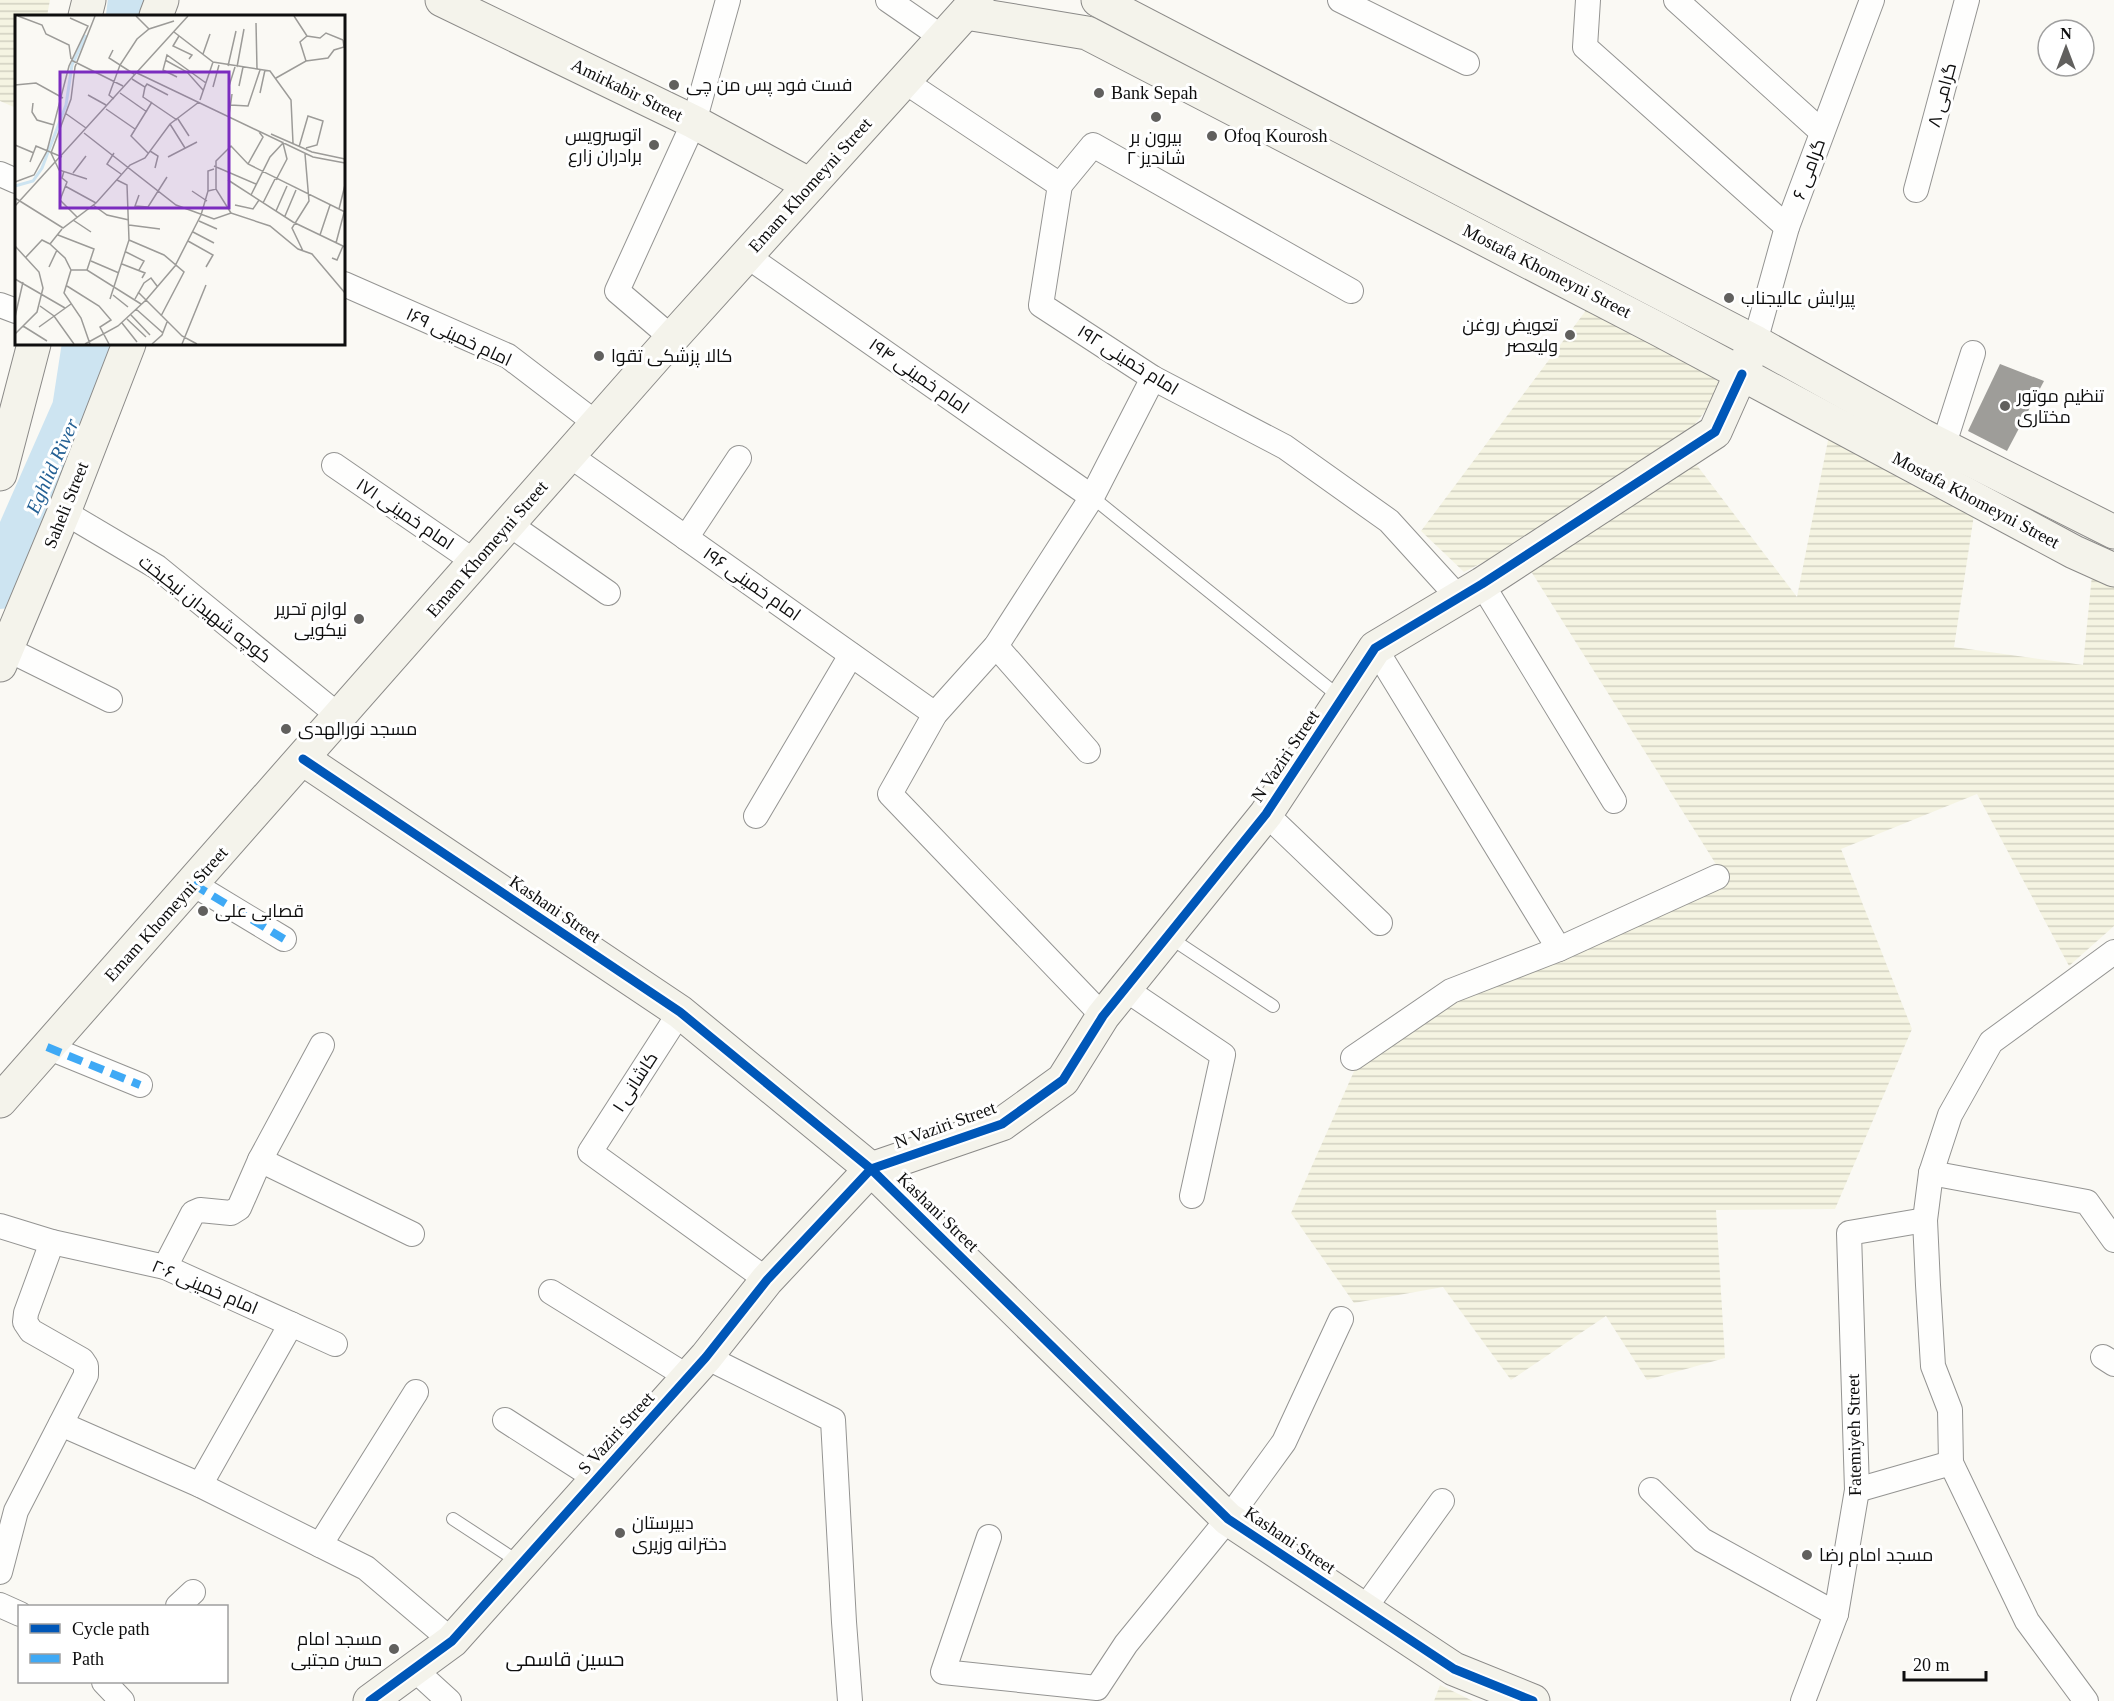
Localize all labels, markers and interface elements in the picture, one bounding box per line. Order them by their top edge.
inset map [15,15,345,345]
north arrow [2036,18,2096,78]
text: N [2060,25,2072,42]
street label: Amirkabir Street [568,54,686,126]
street label: گرامی ۸ [1924,61,1961,130]
place label: فست فود پس من چی [686,75,852,97]
marker: فست فود پس من چی [667,78,681,92]
place label: Bank Sepah [1111,83,1197,103]
marker: Bank Sepah [1092,86,1106,100]
marker: بیرون بر شاندیز ۲ [1149,110,1163,124]
street label: Emam Khomeyni Street [744,114,876,256]
place label: اتوسرویس برادران زارع [565,125,642,168]
place label: Ofoq Kourosh [1224,126,1328,146]
place label: بیرون بر شاندیز ۲ [1127,127,1185,169]
marker: Ofoq Kourosh [1205,129,1219,143]
street label: گرامی ۶ [1789,136,1830,202]
marker: اتوسرویس برادران زارع [647,138,661,152]
street label: Mostafa Khomeyni Street [1460,220,1634,322]
place label: پیرایش عالیجناب [1741,288,1855,310]
marker: پیرایش عالیجناب [1722,291,1736,305]
street label: امام خمینی ۱۶۹ [402,304,515,372]
place label: تعویض روغن ولیعصر [1462,315,1558,357]
street label: امام خمینی ۱۹۲ [1073,321,1182,401]
marker: تعویض روغن ولیعصر [1563,328,1577,342]
street label: امام خمینی ۱۹۴ [864,334,973,420]
place label: کالا پزشکی تقوا [611,346,733,368]
marker: کالا پزشکی تقوا [592,349,606,363]
place label: تنظیم موتور مختاری [2016,386,2104,428]
marker: تنظیم موتور مختاری [1998,399,2012,413]
water label: Eghlid River [21,415,84,518]
street label: Mostafa Khomeyni Street [1889,448,2063,552]
street label: Saheli Street [40,459,92,551]
street label: امام خمینی ۱۷۱ [351,474,457,556]
street label: Emam Khomeyni Street [422,477,552,621]
street label: امام خمینی ۱۹۶ [698,543,804,627]
street label: کوچه شهیدان نیکبخت [134,551,275,668]
place label: لوازم تحریر نیکویی [274,599,347,641]
marker: لوازم تحریر نیکویی [352,612,366,626]
street label: N Vaziri Street [1247,706,1323,806]
place label: مسجد نورالهدی [298,719,417,740]
marker: مسجد نورالهدی [279,722,293,736]
street label: Emam Khomeyni Street [100,843,232,985]
street label: Kashani Street [506,871,604,947]
place label: قصابی علی [215,901,304,922]
marker: قصابی علی [196,904,210,918]
street label: کاشانی ۱ [608,1048,663,1116]
street label: N Vaziri Street [891,1097,999,1153]
street label: Kashani Street [893,1168,983,1256]
street label: امام خمینی ۲۰۶ [148,1256,261,1320]
street label: Fatemiyeh Street [1843,1374,1865,1496]
street label: S Vaziri Street [574,1388,658,1478]
street label: Kashani Street [1241,1502,1339,1578]
place label: دبیرستان دخترانه وزیری [632,1513,727,1555]
marker: دبیرستان دخترانه وزیری [613,1526,627,1540]
place label: مسجد امام رضا [1819,1545,1933,1567]
marker: مسجد امام رضا [1800,1548,1814,1562]
legend [18,1605,228,1683]
text: Cycle path [72,1619,149,1639]
place label: مسجد امام حسن مجتبی [291,1629,382,1671]
marker: مسجد امام حسن مجتبی [387,1642,401,1656]
scale bar [1904,1644,1986,1682]
district label: حسین قاسمی [506,1648,624,1672]
text: Path [72,1649,104,1669]
text: 20 m [1913,1655,1950,1675]

